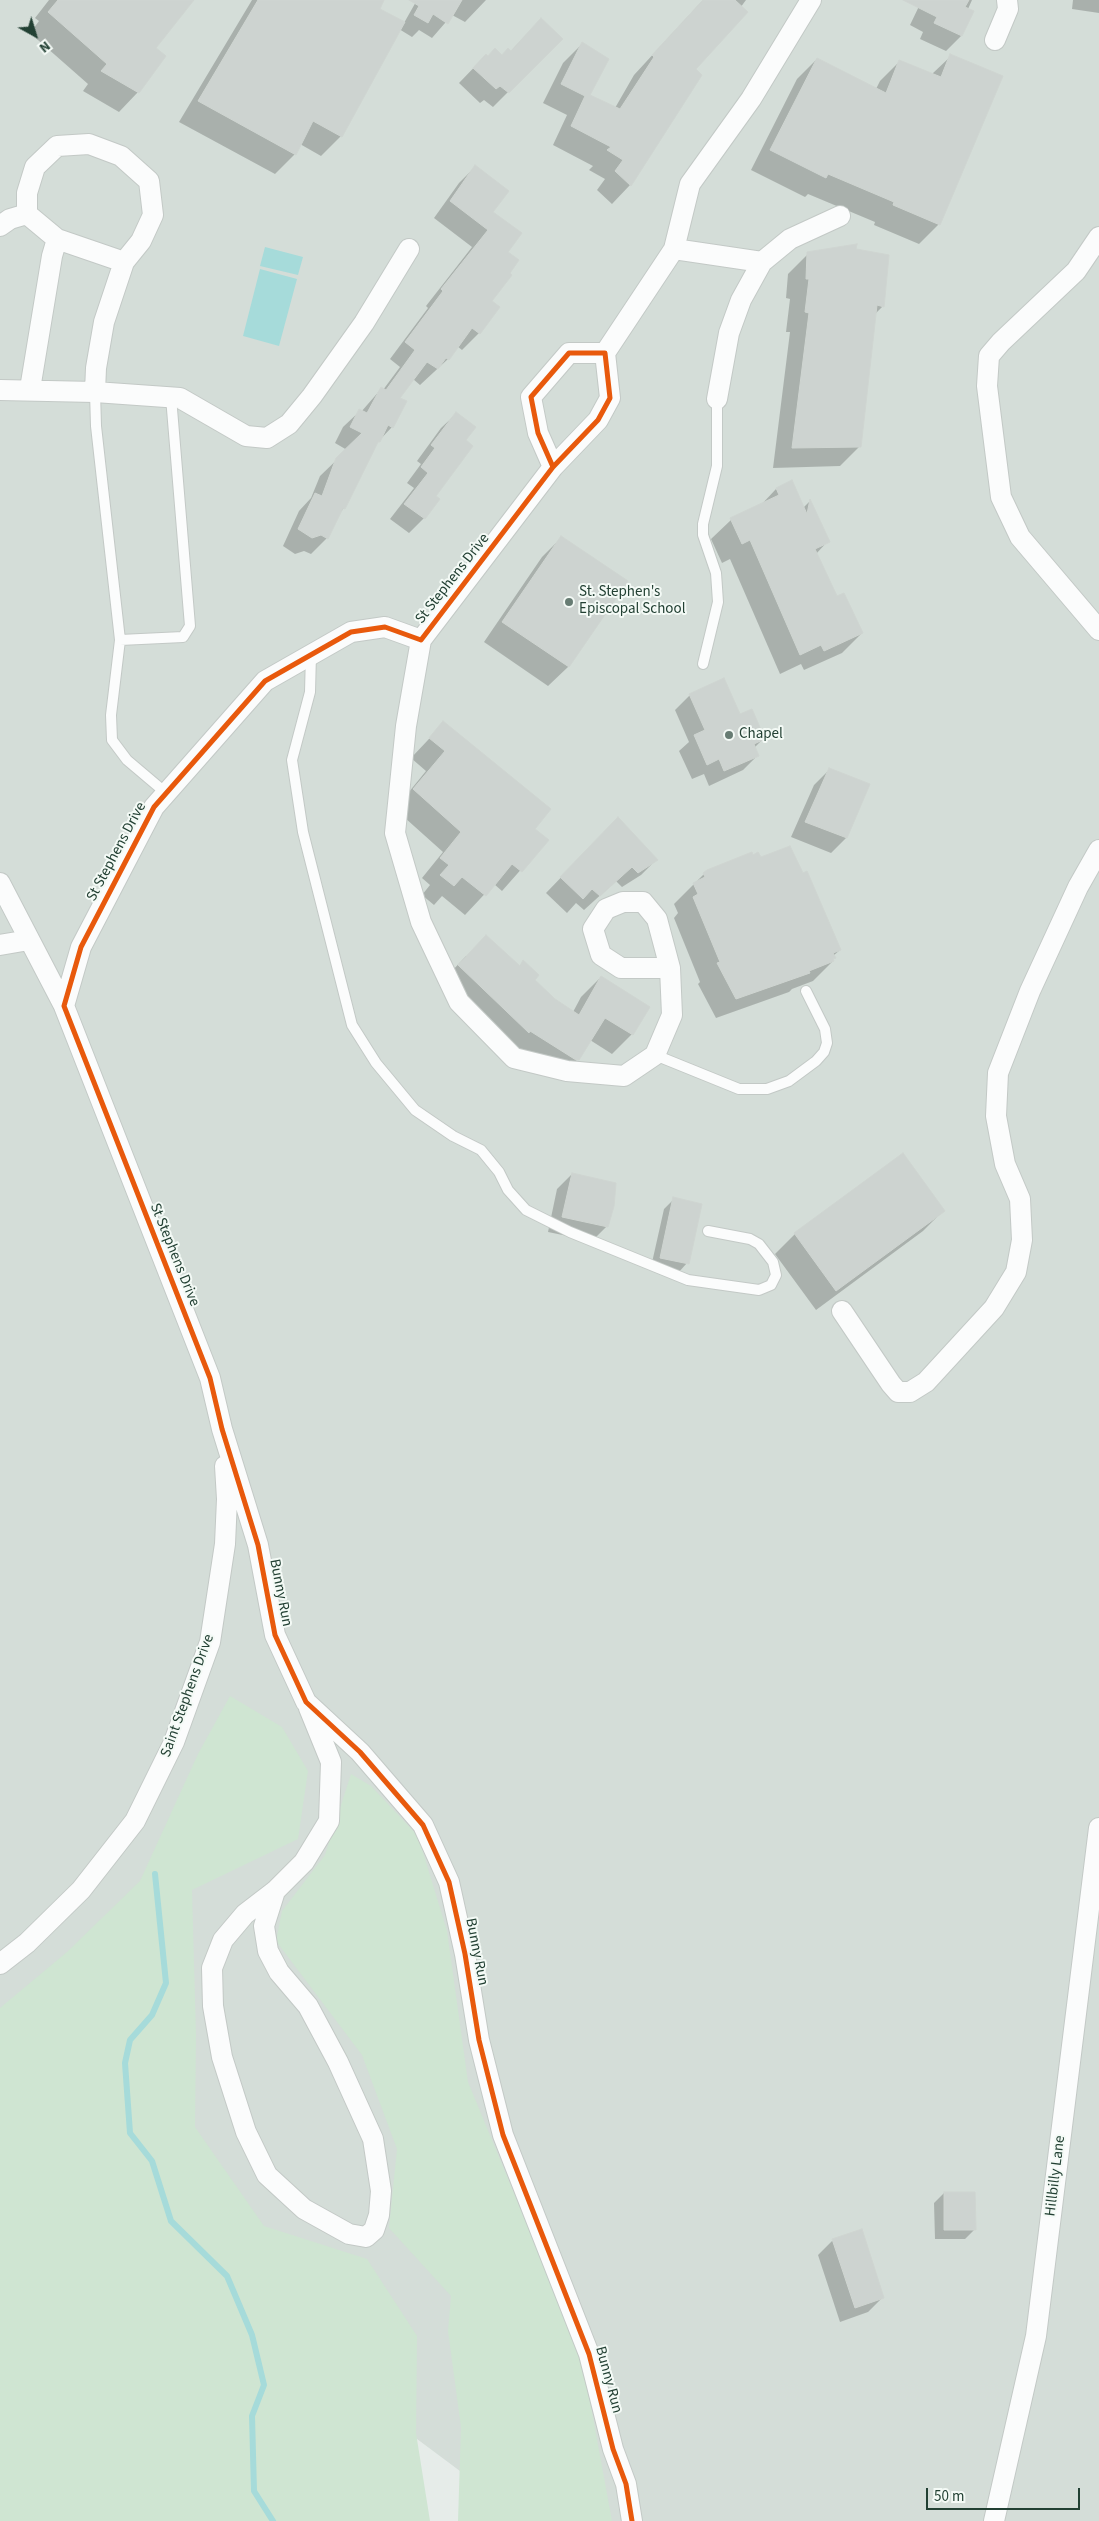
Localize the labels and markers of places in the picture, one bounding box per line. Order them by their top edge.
place label: St. Stephen's Episcopal School [579,584,685,619]
marker: St. Stephen's Episcopal School [563,596,575,608]
place label: Chapel [739,726,783,744]
marker: Chapel [723,729,735,741]

